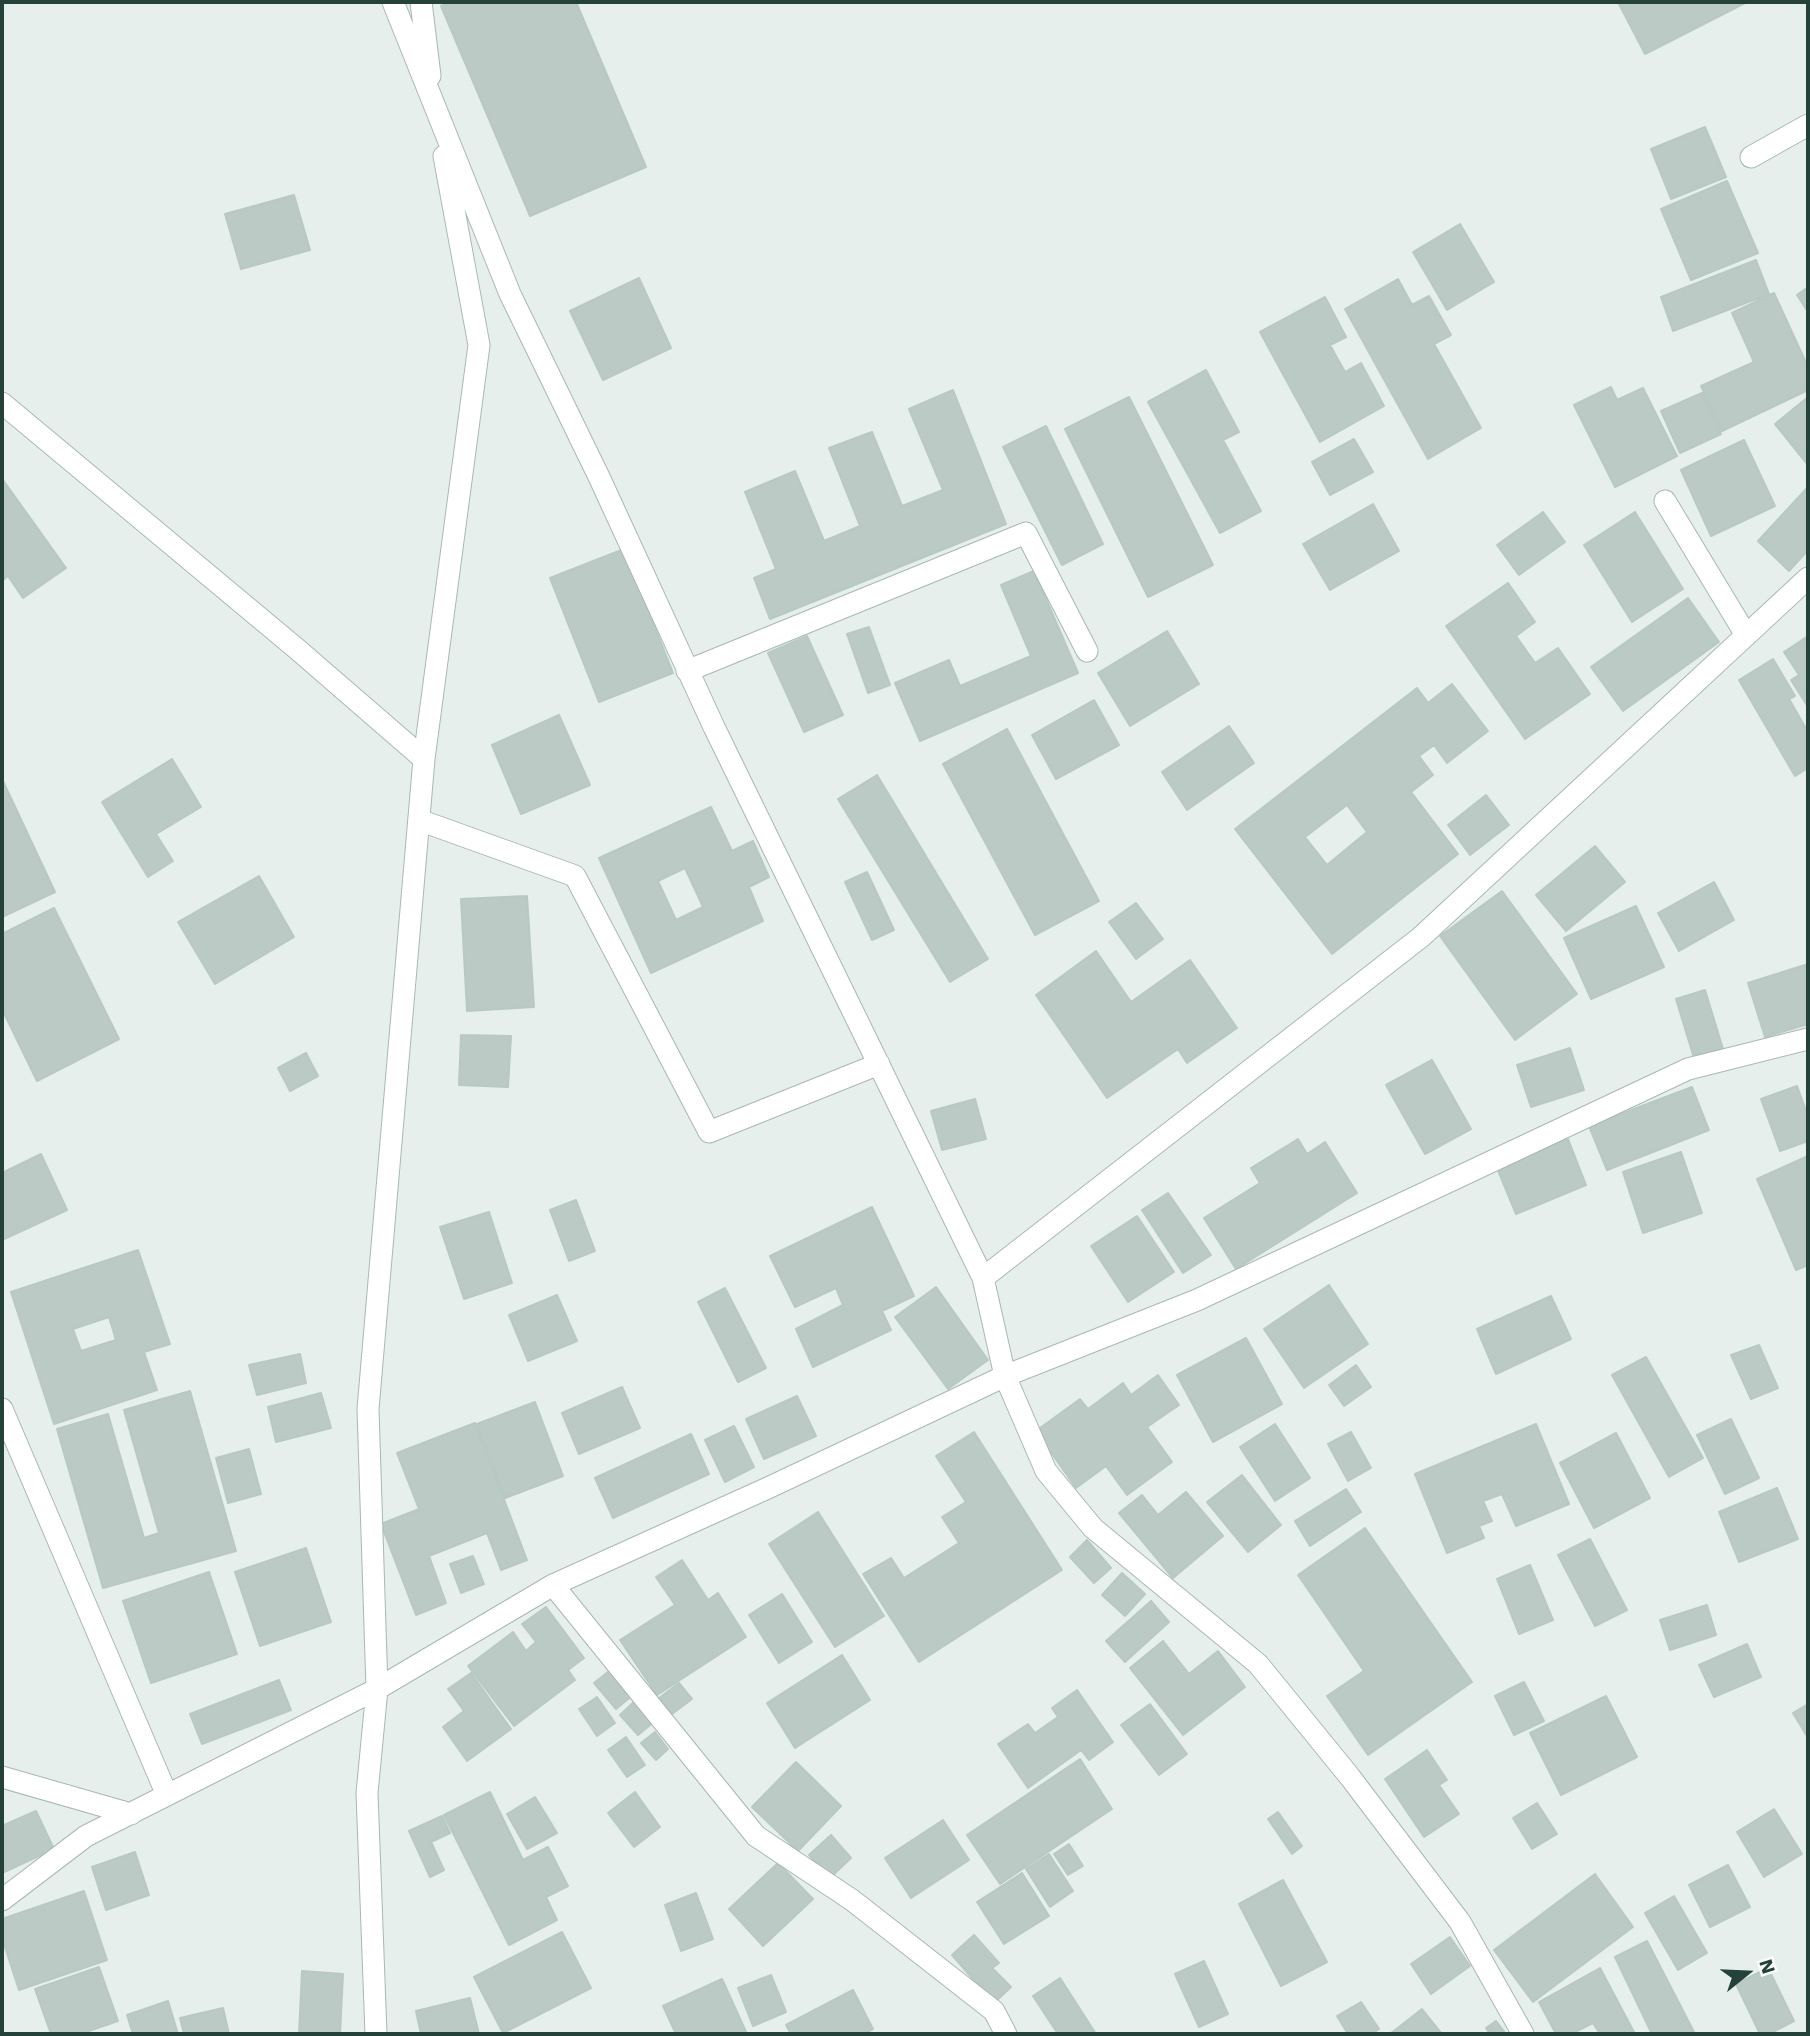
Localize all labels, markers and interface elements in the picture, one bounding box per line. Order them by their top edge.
north arrow [1712,1938,1782,2008]
text: N [1754,1956,1781,1977]

